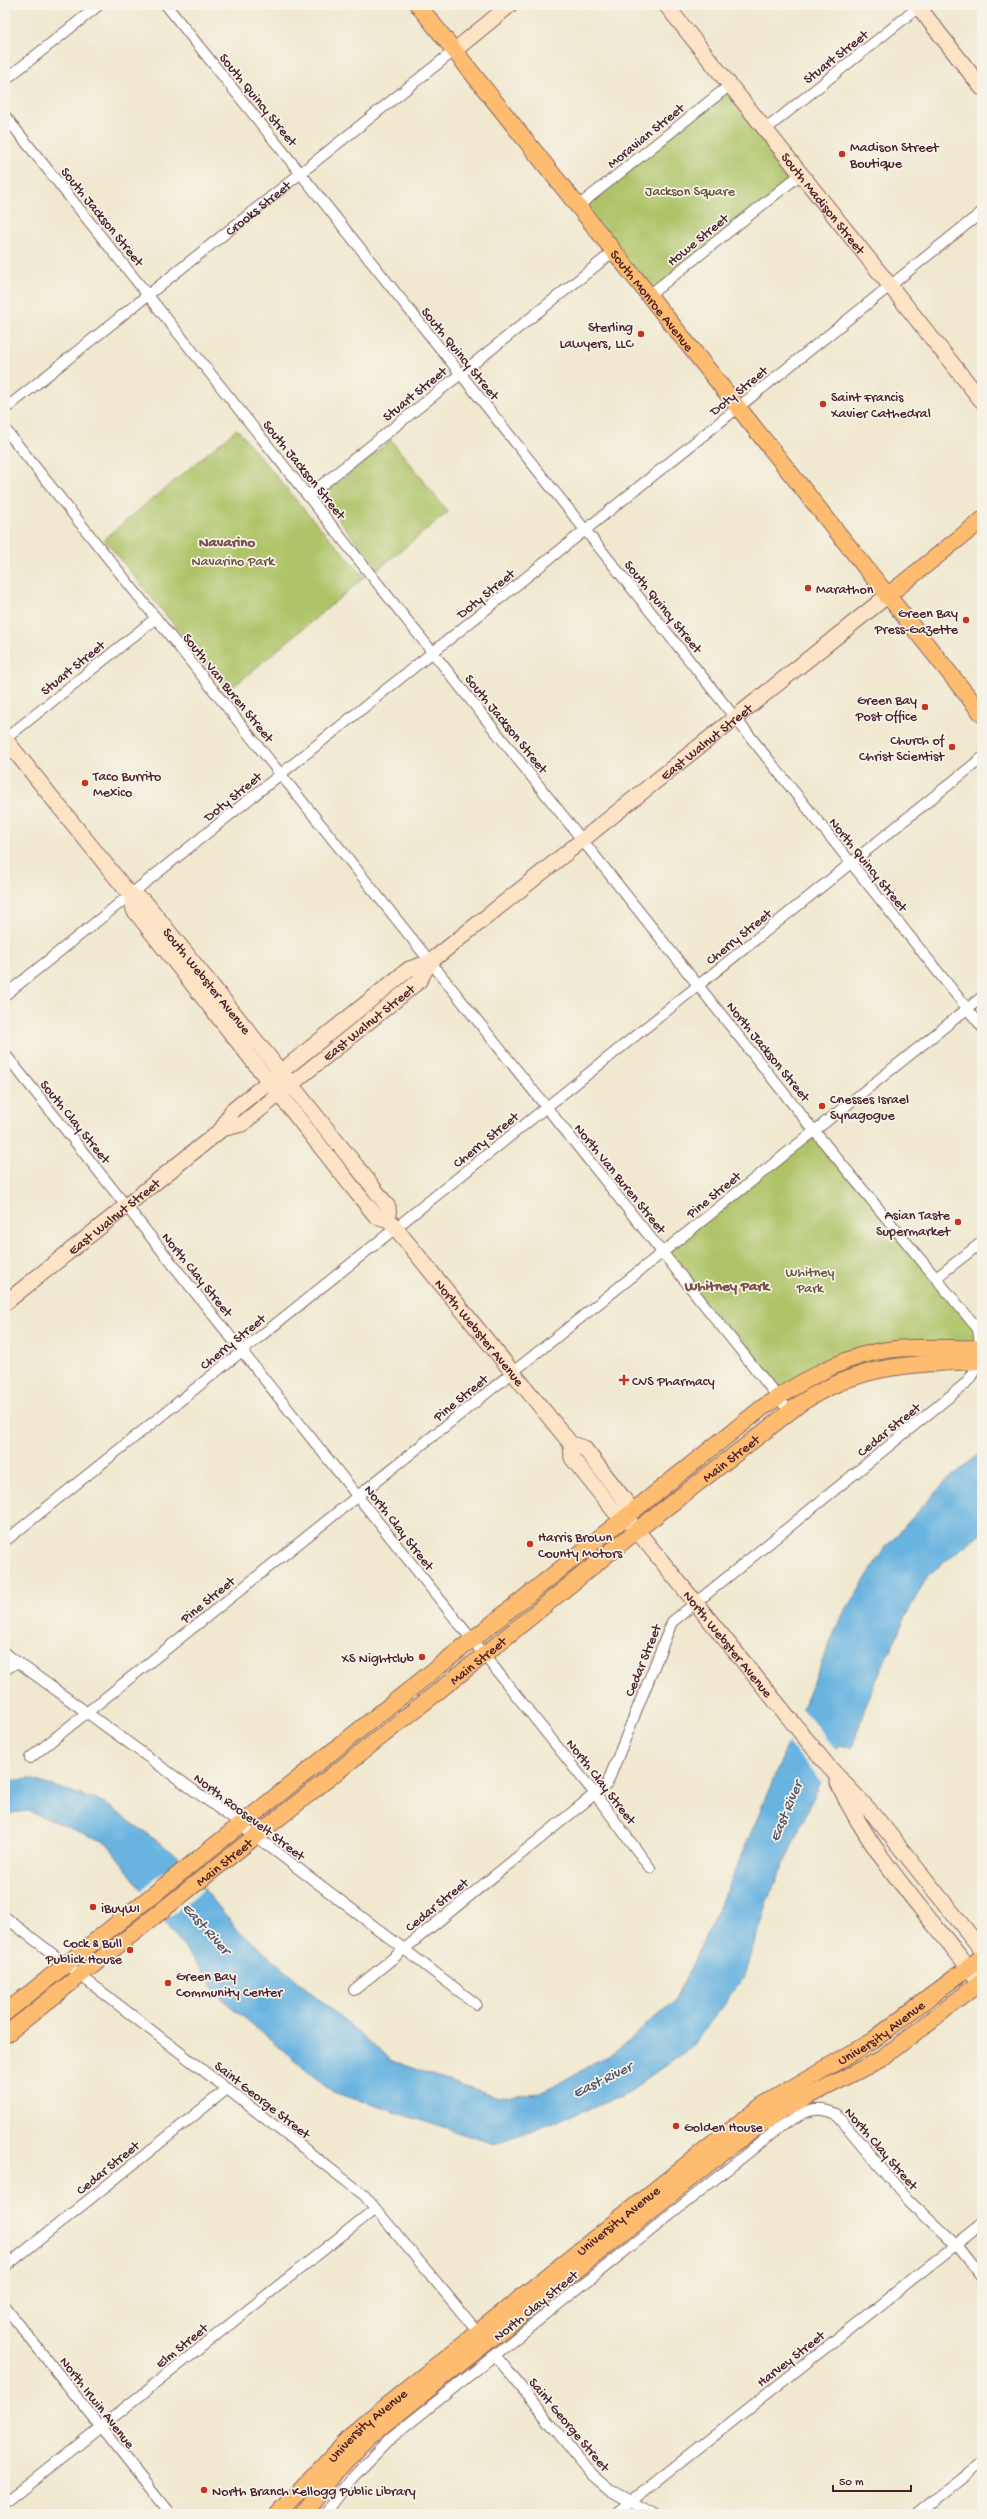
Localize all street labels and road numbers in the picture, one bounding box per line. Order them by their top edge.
street label: Stuart Street [801,27,873,89]
street label: South Quincy Street [214,51,301,152]
street label: Moravian Street [605,100,689,173]
street label: South Madison Street [776,150,868,260]
street label: South Jackson Street [56,165,147,272]
street label: Crooks Street [223,177,296,241]
street label: Howe Street [664,210,734,271]
street label: South Monroe Avenue [605,247,697,357]
street label: South Quincy Street [416,305,503,406]
street label: Stuart Street [380,363,452,426]
street label: Doty Street [706,363,773,421]
street label: South Jackson Street [258,418,349,525]
street label: South Quincy Street [619,558,706,659]
street label: Doty Street [453,566,520,624]
street label: South Van Buren Street [178,631,277,748]
street label: Stuart Street [38,637,110,700]
street label: South Jackson Street [460,672,551,779]
street label: East Walnut Street [658,700,758,785]
street label: Doty Street [200,769,267,827]
street label: North Quincy Street [824,815,911,917]
street label: Cherry Street [703,905,777,970]
street label: South Webster Avenue [158,925,254,1039]
street label: East Walnut Street [320,981,420,1066]
street label: North Jackson Street [721,999,813,1107]
street label: South Clay Street [35,1077,114,1169]
street label: Cherry Street [450,1108,524,1173]
street label: North Van Buren Street [569,1121,669,1239]
street label: Pine Street [683,1168,746,1224]
street label: East Walnut Street [66,1175,165,1260]
street label: North Clay Street [157,1230,236,1322]
street label: North Webster Avenue [430,1277,527,1391]
street label: Cherry Street [197,1310,271,1375]
street label: Pine Street [430,1371,493,1427]
street label: Cedar Street [855,1399,926,1462]
street label: Main Street [700,1431,765,1487]
street label: North Clay Street [359,1482,437,1576]
street label: Pine Street [177,1573,240,1629]
street label: North Webster Avenue [678,1588,776,1703]
street label: Cedar Street [622,1621,667,1700]
street label: Main Street [447,1633,512,1690]
street label: North Clay Street [561,1736,639,1830]
street label: North Roosevelt Street [189,1771,309,1866]
street label: Main Street [193,1835,258,1891]
street label: Cedar Street [403,1874,474,1937]
street label: University Avenue [835,1997,930,2070]
street label: Saint George Street [210,2058,314,2145]
street label: North Clay Street [840,2105,921,2195]
street label: Cedar Street [74,2137,145,2200]
street label: University Avenue [574,2183,665,2261]
street label: North Clay Street [491,2267,583,2346]
street label: Elm Street [153,2320,213,2373]
street label: Harvey Street [754,2327,830,2392]
street label: North Irwin Avenue [55,2354,138,2454]
street label: Saint George Street [524,2375,613,2477]
street label: University Avenue [325,2386,412,2467]

